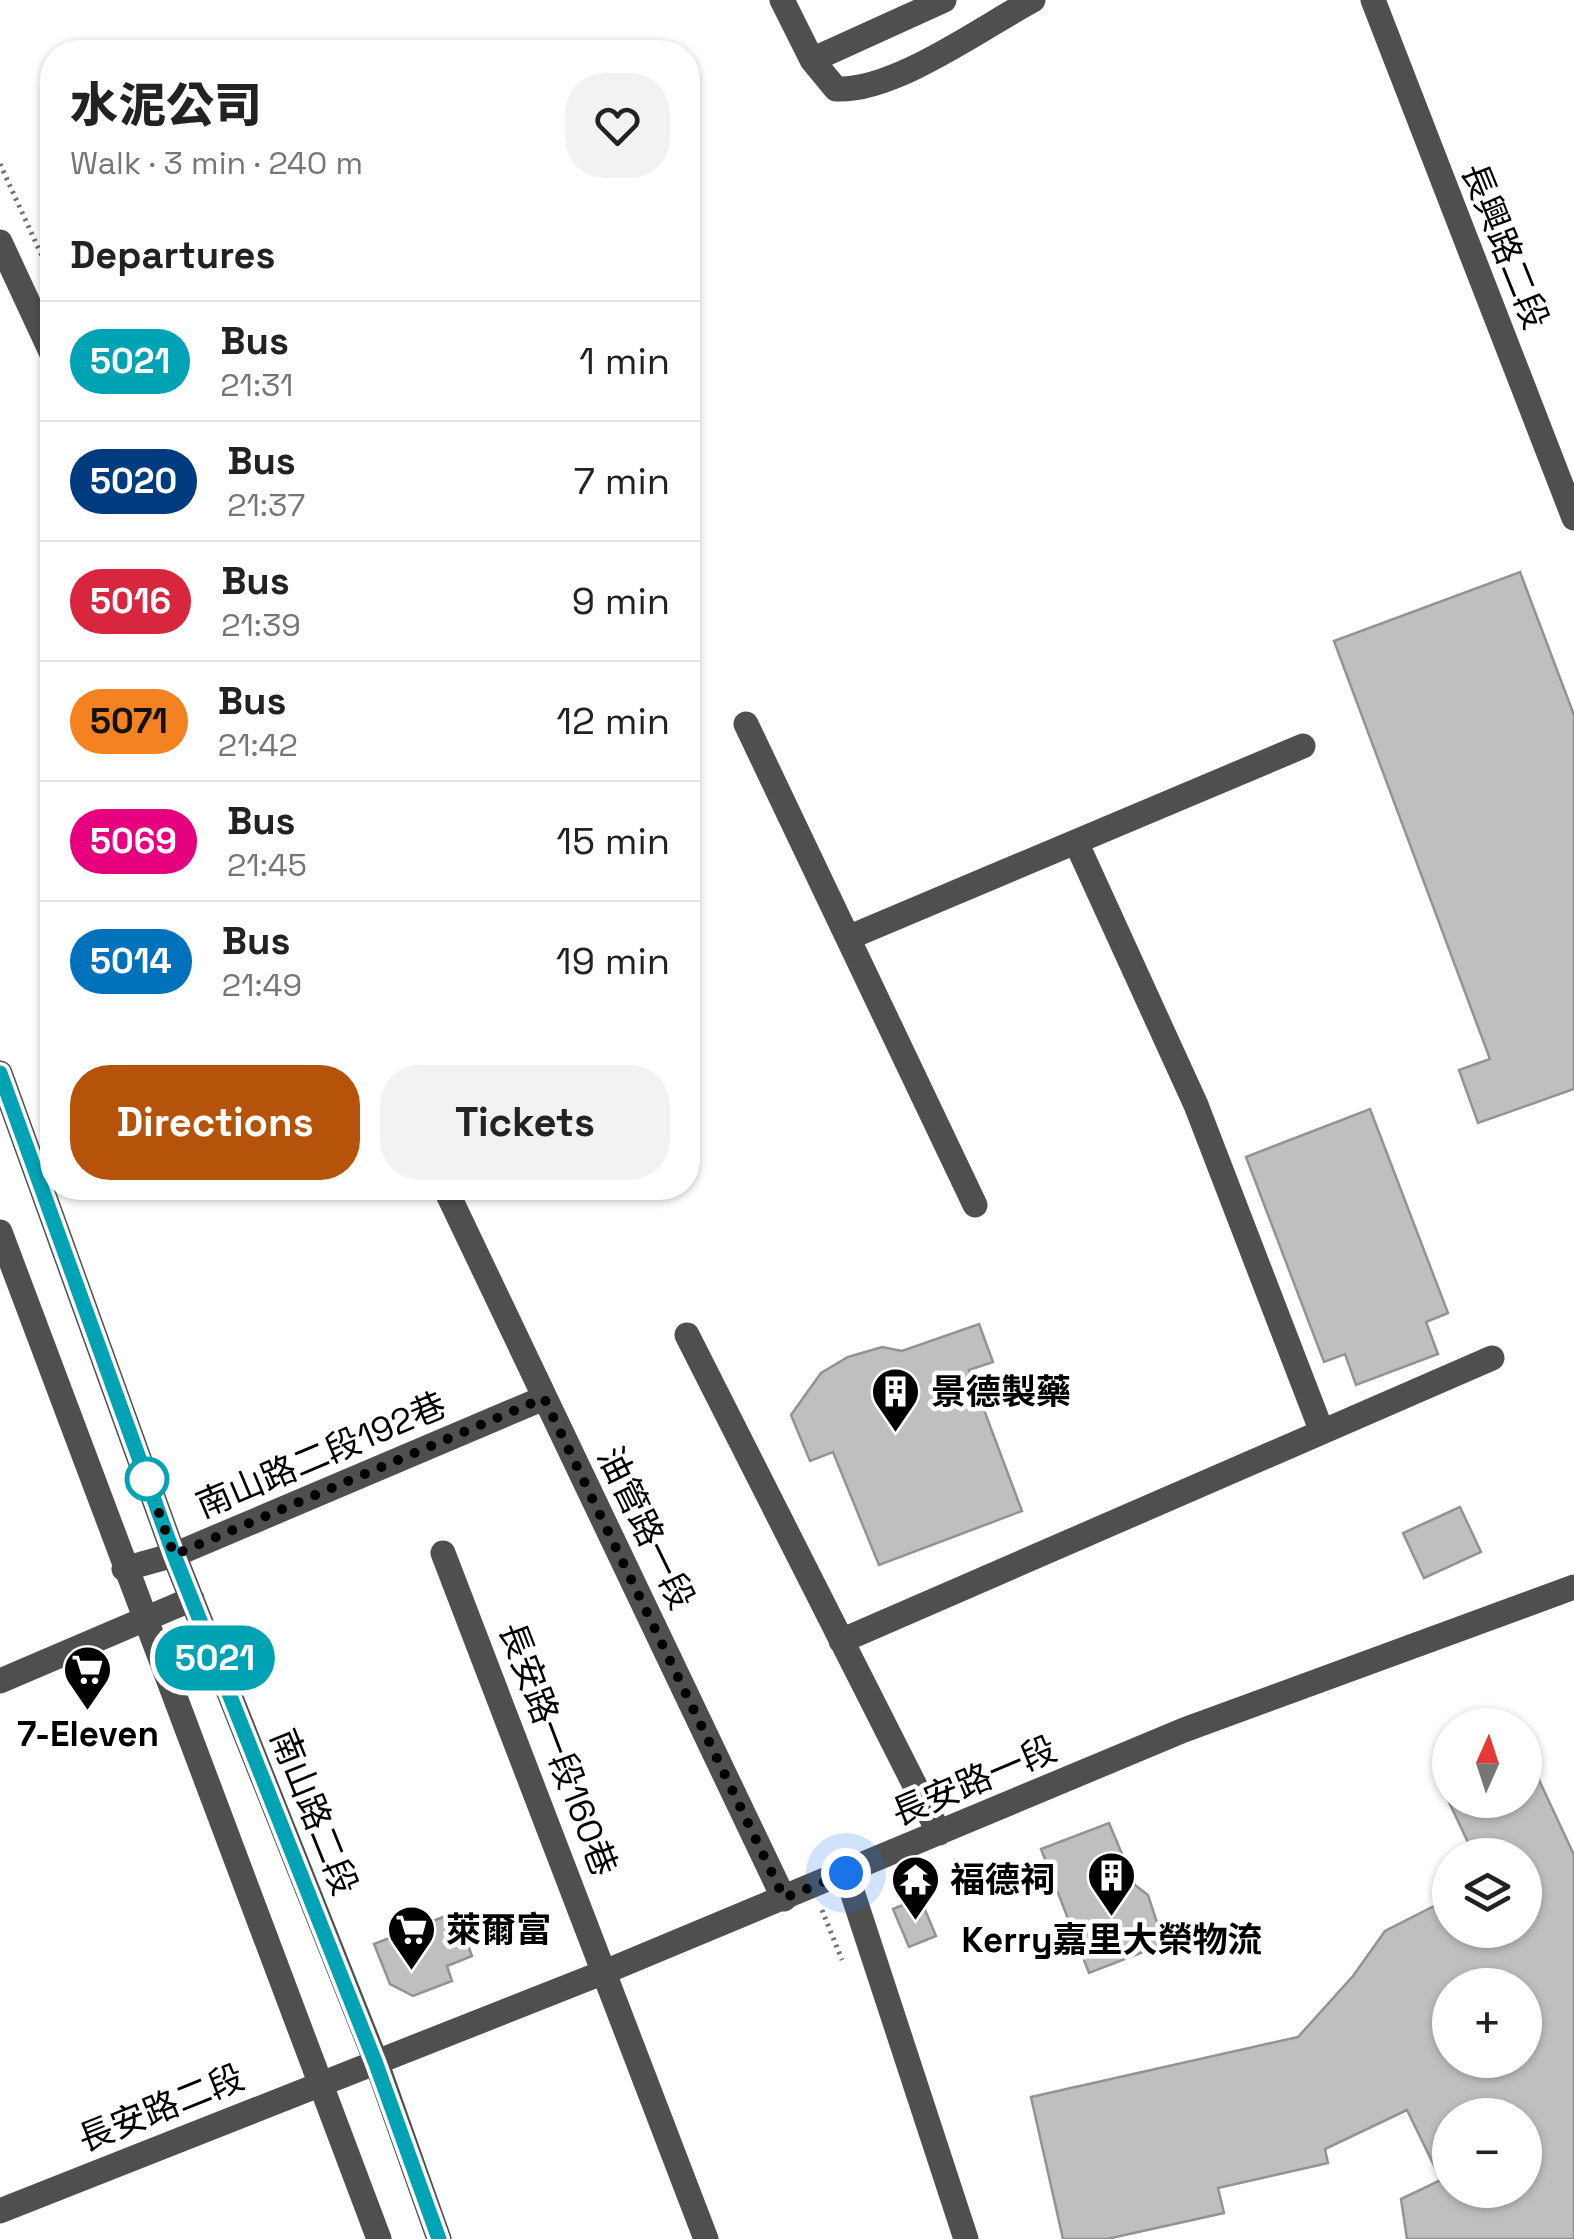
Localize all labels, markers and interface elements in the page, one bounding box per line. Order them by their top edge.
button: heart [565,73,670,178]
text: 水泥公司 [70,75,262,136]
text: Walk · 3 min · 240 m [70,143,363,183]
street label: 長興路二段 [1452,157,1558,335]
text: Departures [70,231,275,279]
text: Bus [220,317,289,365]
text: 1 min [579,337,670,385]
text: 5021 [90,339,170,383]
text: 21:31 [220,365,293,405]
text: Bus [227,437,296,485]
text: 7 min [574,457,670,505]
text: 5020 [90,459,177,503]
text: 21:37 [227,485,305,525]
text: Bus [221,557,290,605]
text: 9 min [572,577,670,625]
text: 5016 [90,579,171,623]
text: 21:39 [221,605,301,645]
text: Bus [218,677,286,725]
text: 12 min [556,697,670,745]
text: 5071 [90,699,168,743]
text: 21:42 [218,725,298,765]
text: Bus [227,797,296,845]
text: 15 min [556,817,670,865]
text: 5069 [90,819,177,863]
text: 21:45 [227,845,307,885]
text: Bus [222,917,290,965]
text: 19 min [556,937,670,985]
text: 5014 [90,939,172,983]
text: 21:49 [222,965,302,1005]
button: Directions [70,1065,360,1180]
button: Tickets [380,1065,670,1180]
building icon: 景德製藥 [870,1366,922,1434]
place label: 景德製藥 [931,1370,1071,1414]
street label: 南山路二段192巷 [189,1383,453,1527]
street label: 油管路一段 [588,1440,704,1616]
unlabelled marker [126,1458,168,1500]
street label: 長安路一段160巷 [489,1616,627,1882]
line badge: 5021 [145,1626,285,1690]
text: 5021 [175,1636,255,1680]
supermarket icon: 7-Eleven [62,1644,114,1712]
north arrow [1432,1708,1542,1818]
map controls [1432,1708,1542,2208]
place label: 7-Eleven [17,1712,159,1756]
street label: 南山路二段 [261,1723,367,1901]
street label: 長安路一段 [885,1727,1063,1835]
button: layers [1432,1838,1542,1948]
your location [821,1848,871,1898]
building icon: Kerry嘉里大榮物流 [1086,1850,1138,1918]
temple icon: 福德祠 [889,1854,941,1922]
place label: 福德祠 [950,1858,1055,1902]
supermarket icon: 萊爾富 [385,1904,437,1972]
place label: 萊爾富 [446,1908,551,1952]
place label: Kerry嘉里大榮物流 [962,1918,1262,1962]
button: + [1432,1968,1542,2078]
street label: 長安路二段 [72,2055,250,2161]
button: − [1432,2098,1542,2208]

